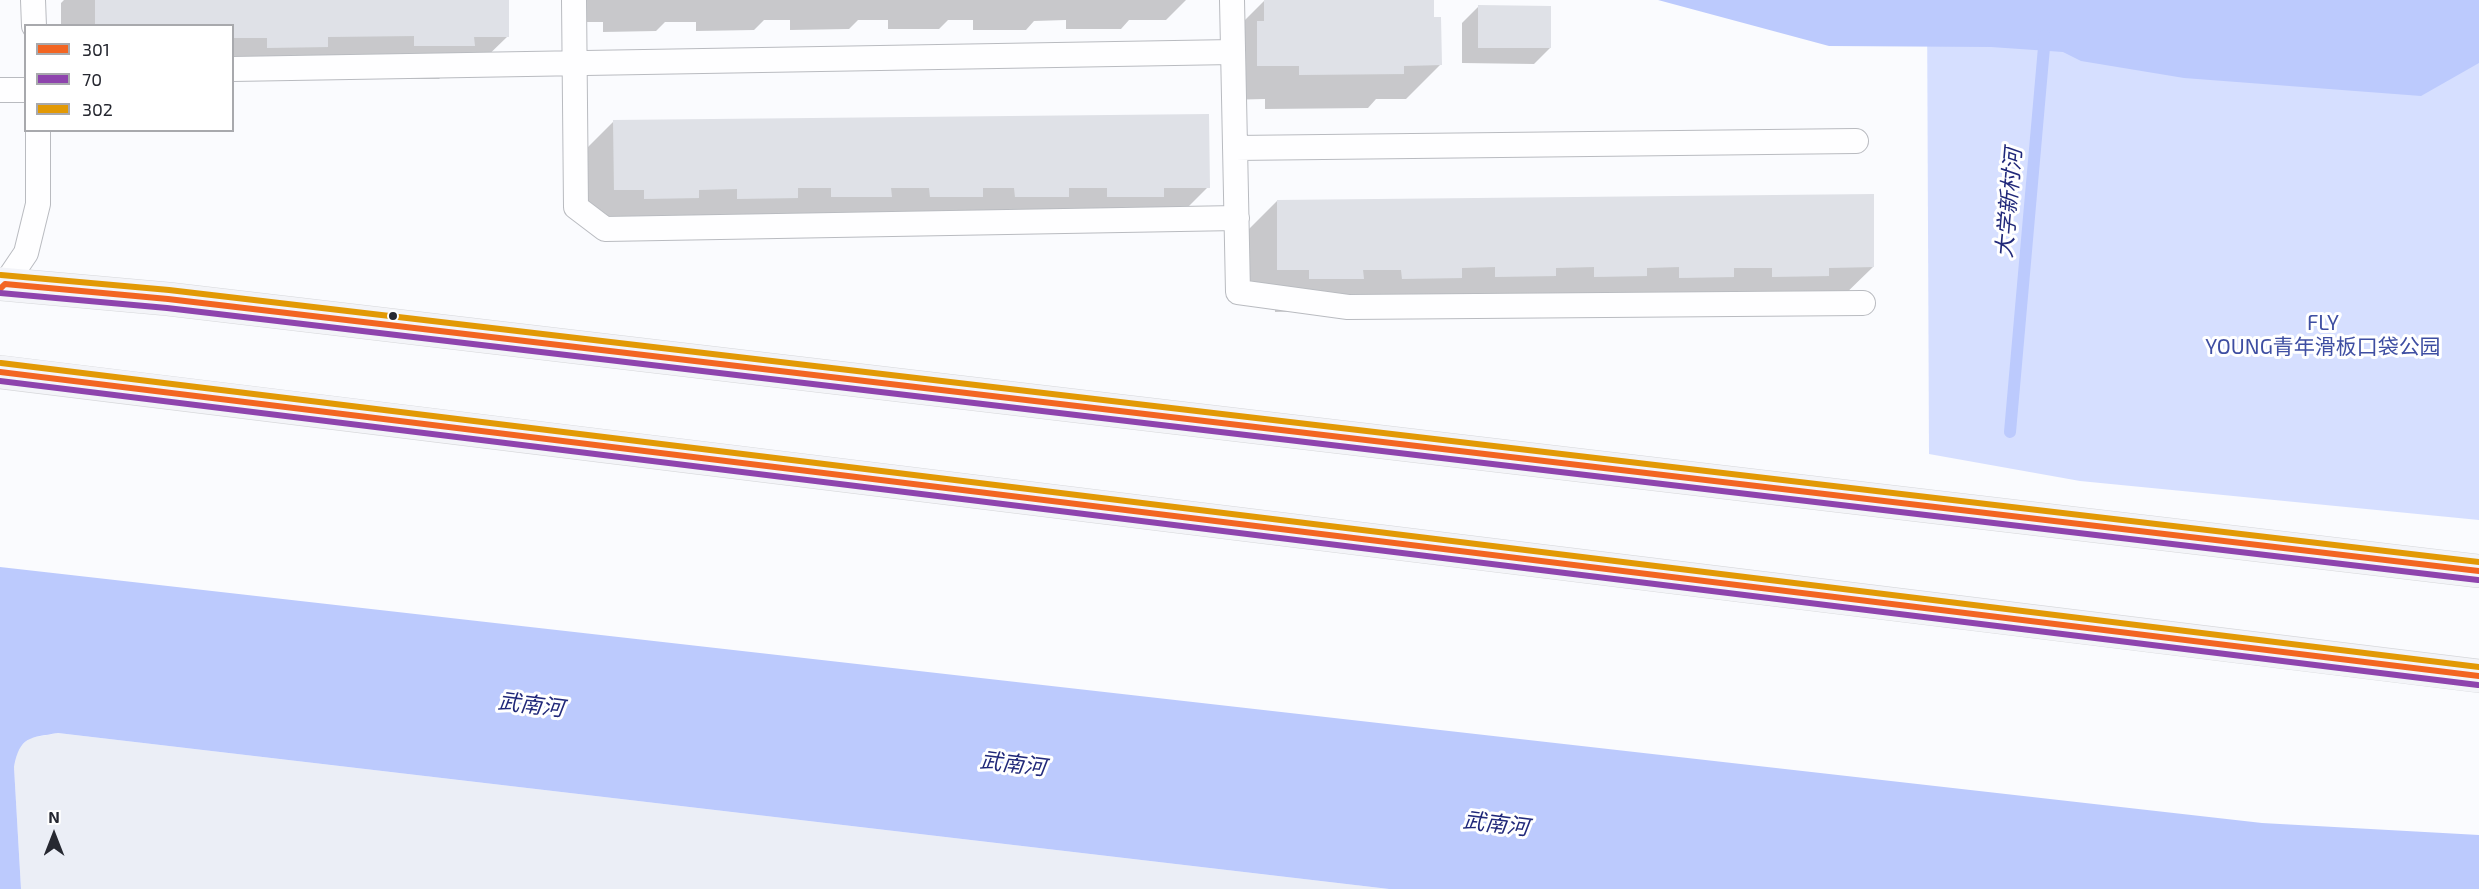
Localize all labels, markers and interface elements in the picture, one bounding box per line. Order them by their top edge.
legend [24,24,234,132]
text: 301 [82,38,110,60]
text: 70 [82,68,102,90]
text: 302 [82,98,113,120]
water label: 大学新村河 [1991,147,2027,259]
unlabelled marker [387,310,399,322]
park label: FLY YOUNG青年滑板口袋公园 [2205,310,2441,360]
water label: 武南河 [497,688,565,722]
water label: 武南河 [979,747,1047,781]
north arrow [24,805,84,865]
text: N [48,807,60,826]
water label: 武南河 [1462,807,1530,841]

